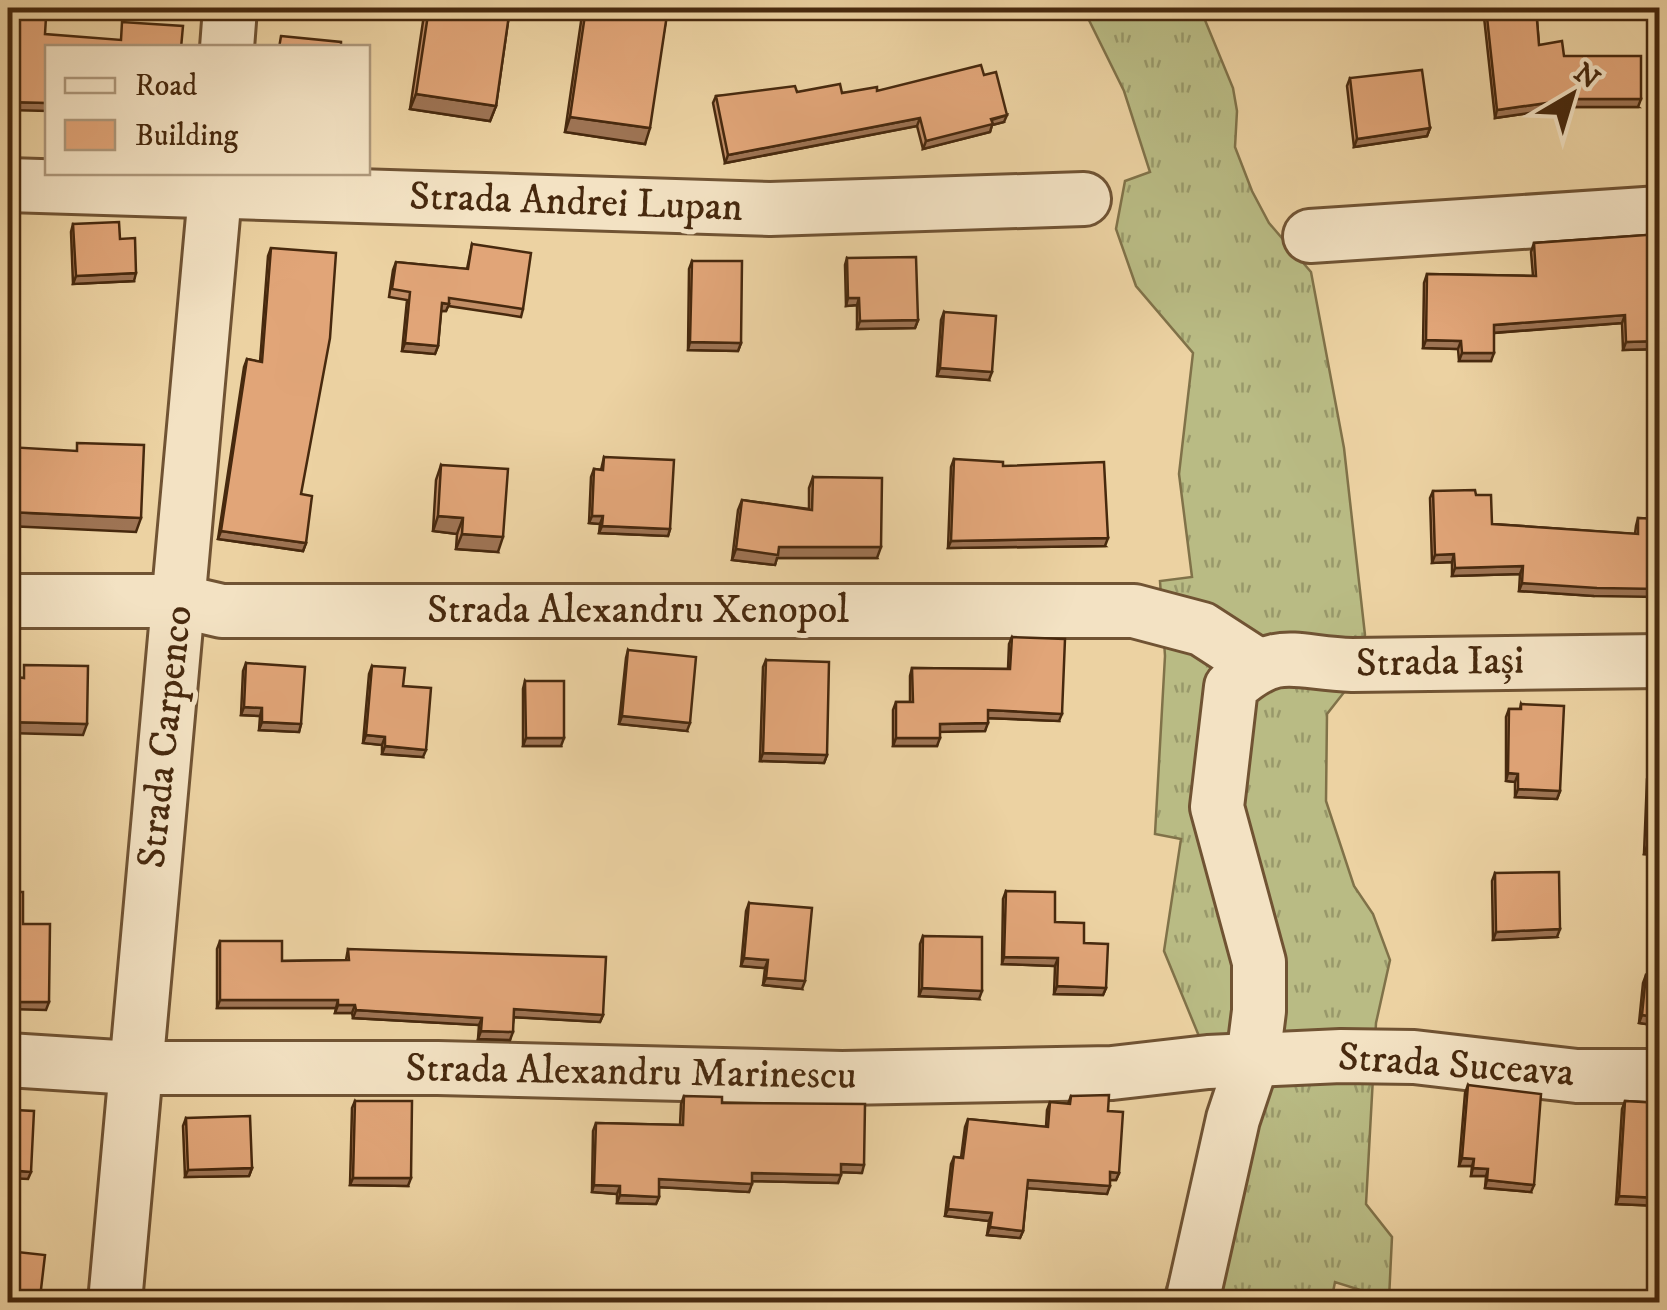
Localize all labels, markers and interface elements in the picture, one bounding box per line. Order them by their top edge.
legend [45,45,370,175]
north arrow [1522,45,1622,145]
text: N [1567,56,1606,97]
text: Road [135,68,197,105]
text: Building [135,118,239,155]
street label: Strada Andrei Lupan [408,172,744,234]
street label: Strada Alexandru Xenopol [427,586,849,636]
street label: Strada Carpenco [127,603,205,871]
street label: Strada Iași [1355,637,1525,689]
street label: Strada Suceava [1336,1033,1576,1099]
street label: Strada Alexandru Marinescu [405,1044,857,1102]

